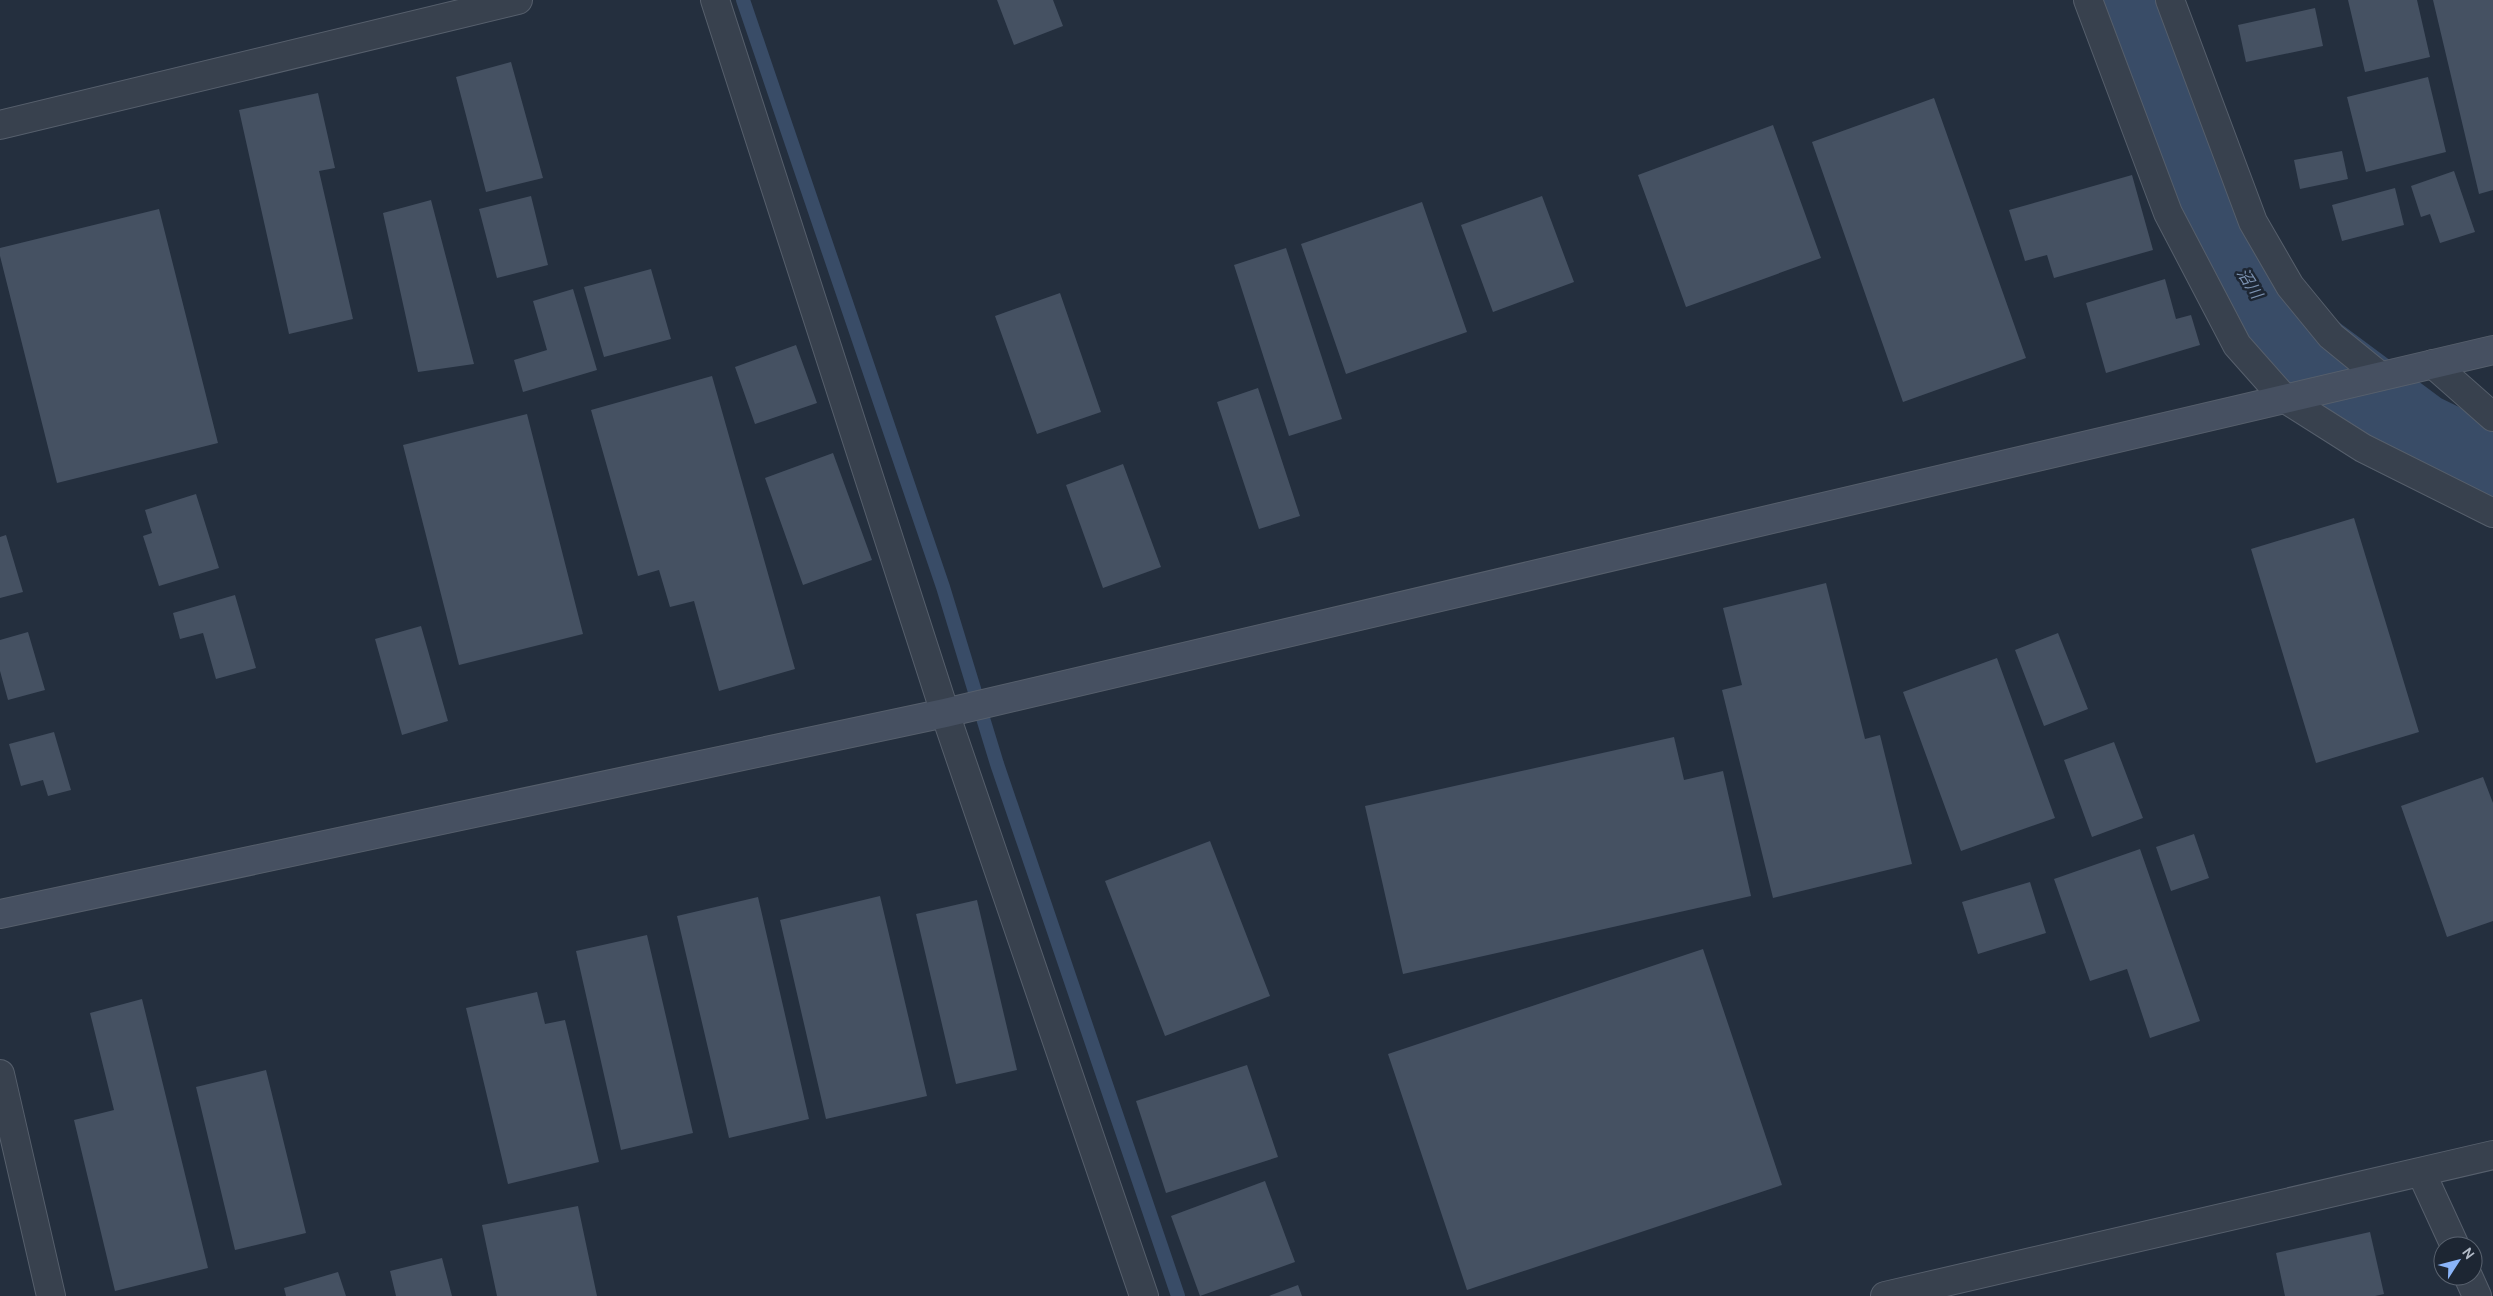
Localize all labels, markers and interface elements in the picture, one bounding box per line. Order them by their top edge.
water label: 沼川 [2233,265,2267,304]
north arrow [2433,1236,2483,1286]
text: N [2458,1244,2479,1263]

